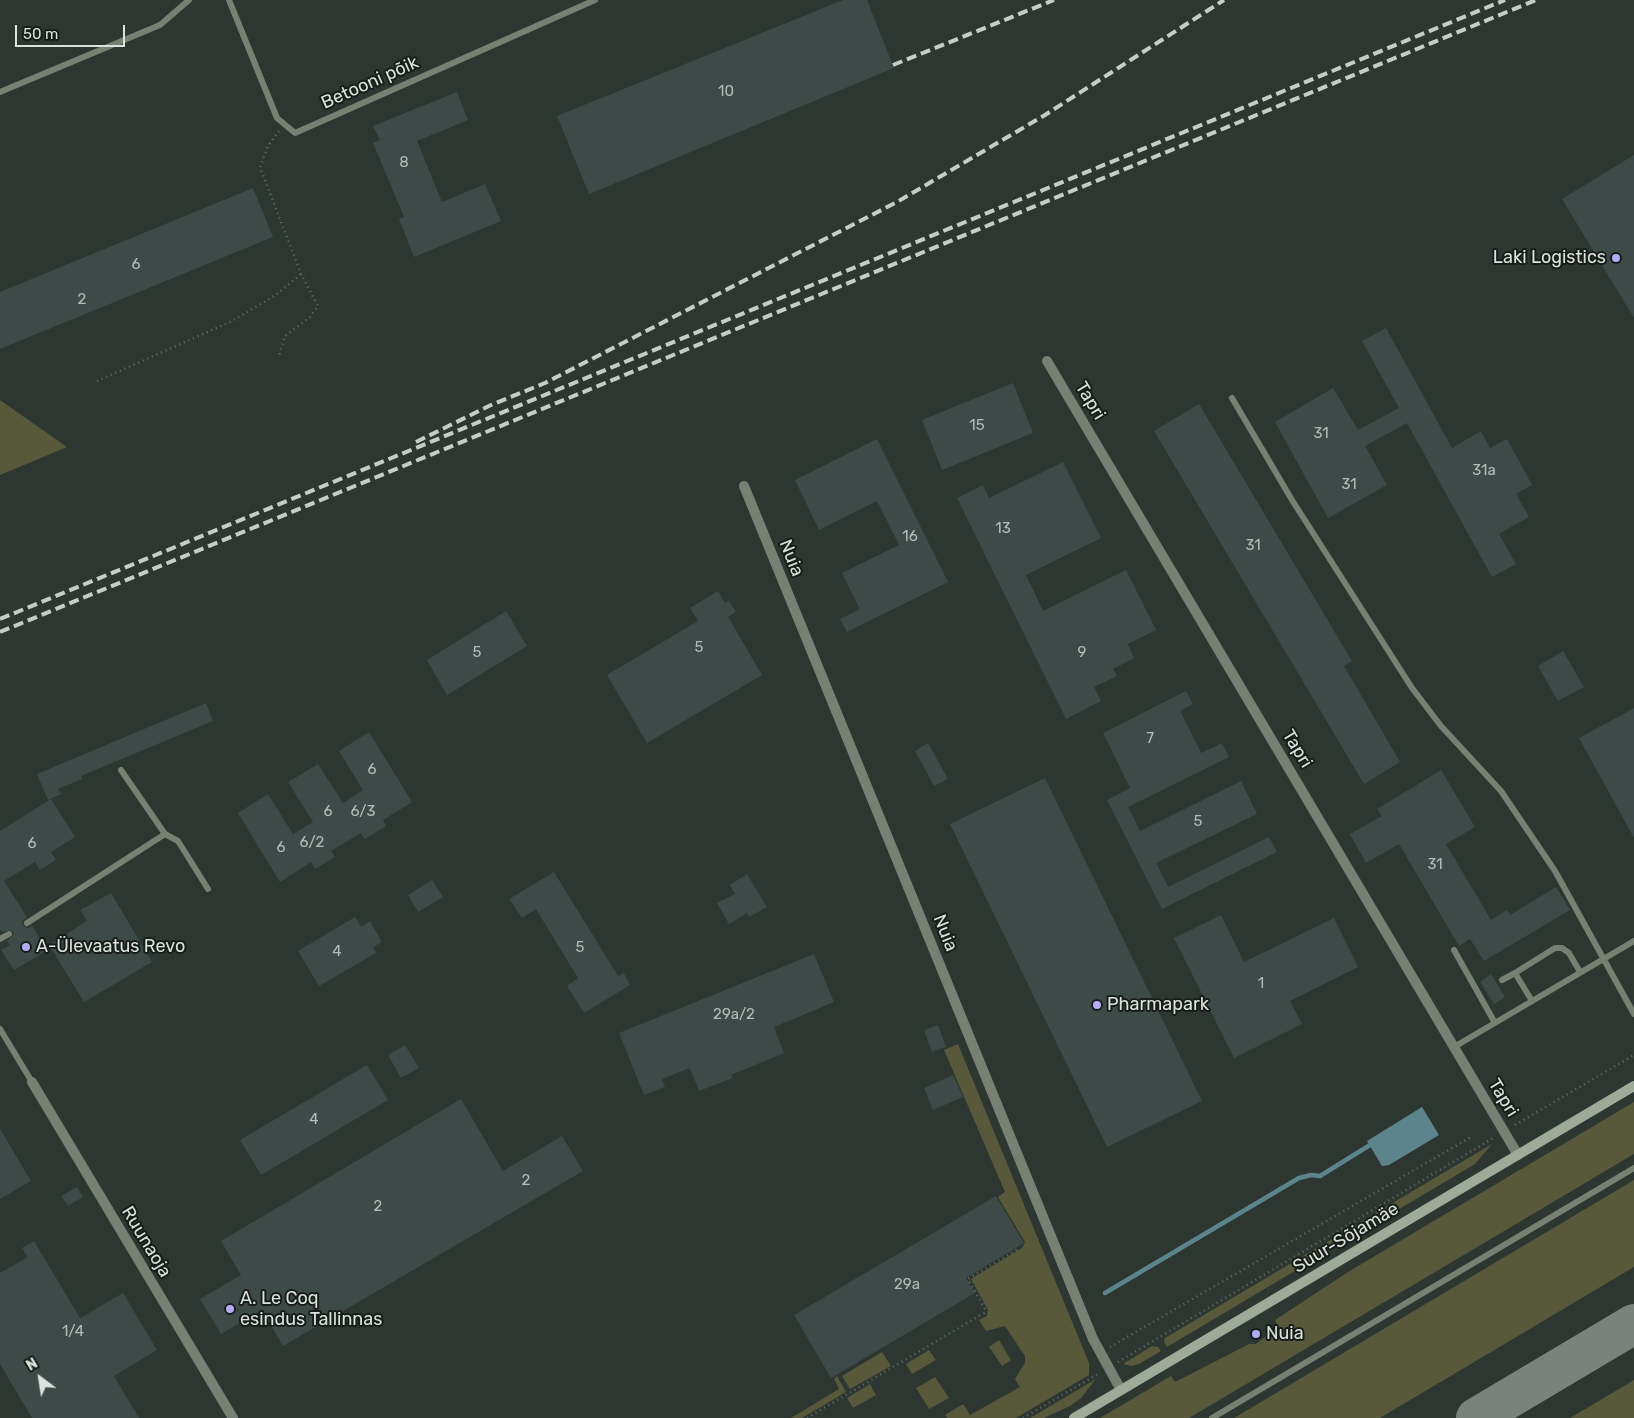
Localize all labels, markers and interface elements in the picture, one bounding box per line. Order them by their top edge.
scale bar [18,15,128,47]
text: 50 m [23,25,58,43]
street label: Betooni põik [318,52,422,114]
house number: 10 [718,83,734,101]
house number: 8 [399,154,409,172]
place label: Laki Logistics [1493,247,1606,269]
marker: Laki Logistics [1610,252,1622,264]
house number: 6 [131,256,141,274]
house number: 2 [78,291,86,309]
street label: Tapri [1070,378,1110,424]
house number: 15 [969,417,985,435]
house number: 31 [1313,425,1329,443]
house number: 31a [1472,462,1496,480]
house number: 31 [1341,476,1357,494]
house number: 13 [995,520,1011,538]
house number: 16 [902,528,918,546]
street label: Nuia [774,537,808,579]
house number: 31 [1245,537,1261,555]
house number: 5 [695,639,703,657]
house number: 5 [473,644,481,662]
house number: 9 [1078,644,1086,662]
street label: Tapri [1277,726,1317,772]
house number: 7 [1146,730,1154,748]
house number: 6 [367,761,377,779]
house number: 6 [323,803,333,821]
house number: 6/3 [350,803,376,821]
house number: 5 [1194,813,1202,831]
house number: 6/2 [300,834,324,852]
house number: 6 [27,835,37,853]
house number: 6 [276,839,286,857]
house number: 31 [1427,856,1443,874]
street label: Nuia [928,912,962,954]
place label: A-Ülevaatus Revo [36,936,185,958]
house number: 5 [576,939,584,957]
marker: A-Ülevaatus Revo [20,941,32,953]
house number: 4 [332,943,342,961]
house number: 1 [1258,975,1264,993]
place label: Pharmapark [1107,994,1209,1016]
marker: Pharmapark [1091,999,1103,1011]
house number: 29a/2 [713,1006,755,1024]
street label: Tapri [1483,1075,1523,1121]
house number: 4 [309,1111,319,1129]
house number: 2 [522,1172,530,1190]
house number: 2 [374,1198,382,1216]
street label: Suur-Sõjamäe [1289,1198,1403,1278]
street label: Ruunaoja [116,1203,176,1281]
house number: 29a [894,1276,920,1294]
place label: A. Le Coq esindus Tallinnas [240,1288,382,1330]
marker: A. Le Coq esindus Tallinnas [224,1303,236,1315]
house number: 1/4 [62,1323,84,1341]
place label: Nuia [1266,1323,1304,1345]
marker: Nuia [1250,1328,1262,1340]
north arrow [15,1353,65,1403]
text: N [23,1355,41,1375]

